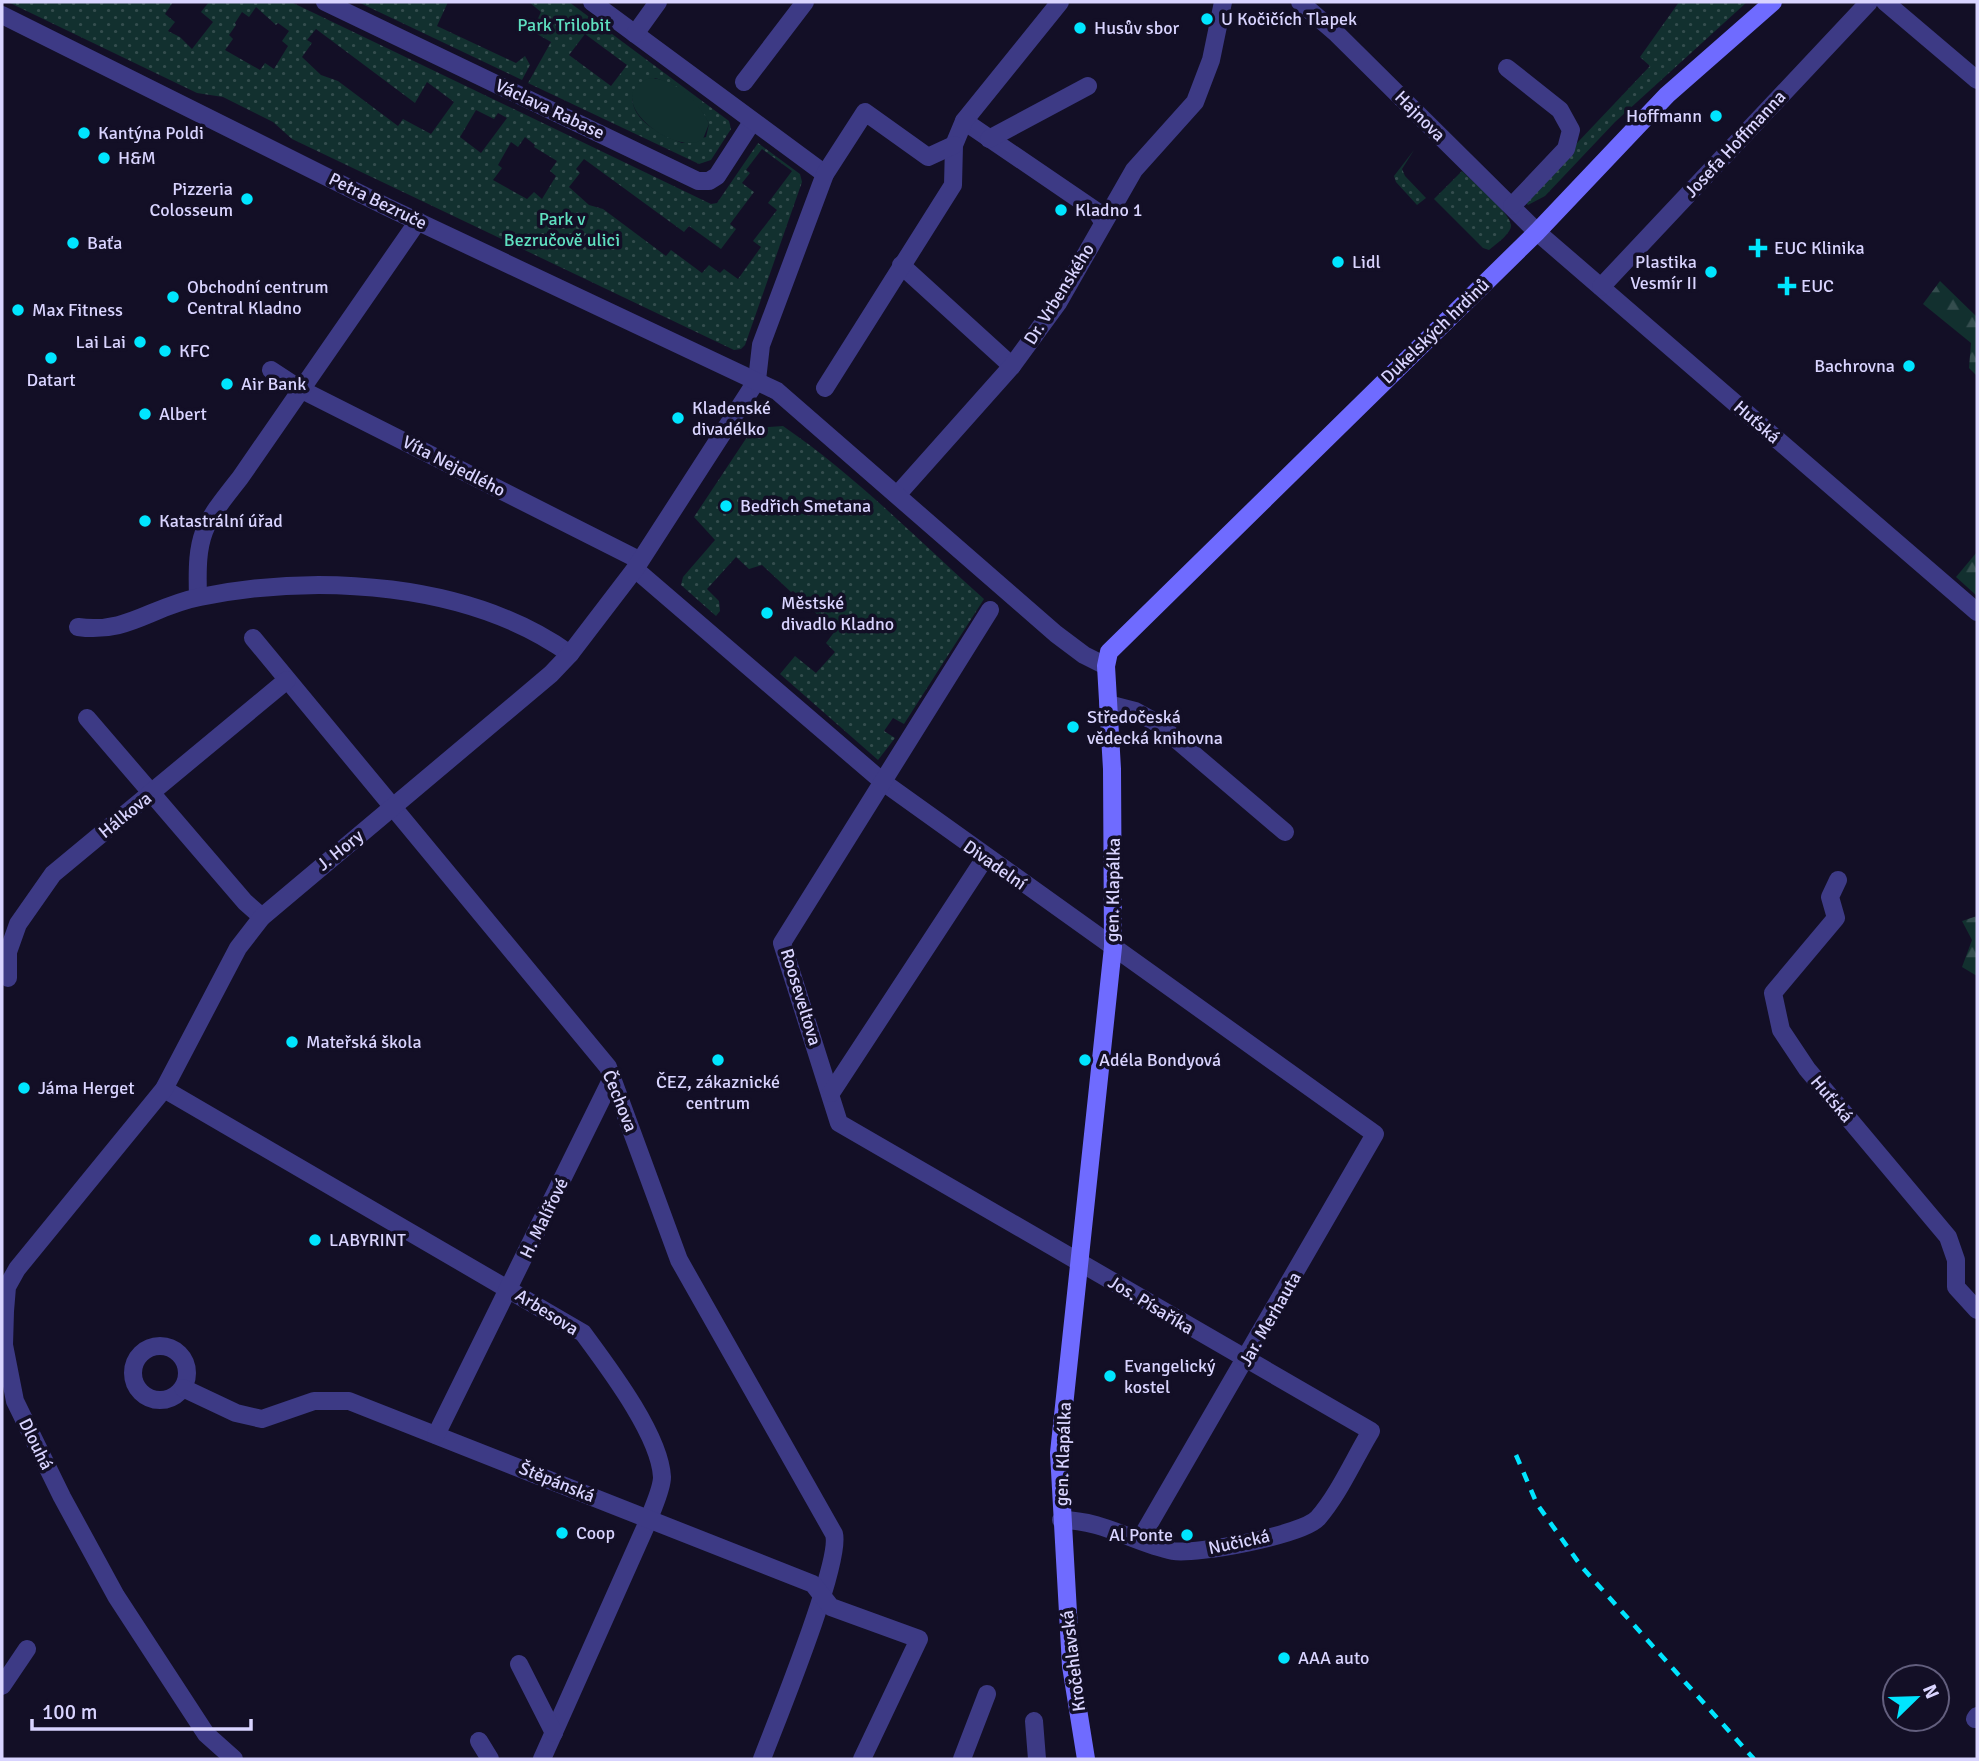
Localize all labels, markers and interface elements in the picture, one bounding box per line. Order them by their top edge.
place label: U Kočičích Tlapek [1221,8,1357,30]
marker: U Kočičích Tlapek [1199,11,1215,27]
park label: Park Trilobit [517,14,611,36]
place label: Husův sbor [1094,17,1180,39]
marker: Husův sbor [1072,20,1088,36]
street label: Václava Rabase [492,74,608,144]
street label: Hajnova [1390,86,1450,146]
street label: Josefa Hoffmanna [1680,86,1790,202]
place label: Hoffmann [1626,105,1702,127]
marker: Hoffmann [1708,108,1724,124]
place label: Kantýna Poldi [98,122,204,144]
marker: Kantýna Poldi [76,125,92,141]
place label: H&M [118,147,156,169]
marker: H&M [96,150,112,166]
street label: Petra Bezruče [325,168,431,234]
place label: Pizzeria Colosseum [149,178,233,221]
marker: Pizzeria Colosseum [239,191,255,207]
place label: Kladno 1 [1075,199,1143,221]
marker: Kladno 1 [1053,202,1069,218]
park label: Park v Bezručově ulici [504,208,620,251]
place label: Baťa [87,232,122,254]
marker: Baťa [65,235,81,251]
place label: EUC Klinika [1774,237,1865,259]
marker: EUC Klinika [1748,238,1768,258]
street label: Dr. Vrbenského [1019,239,1099,349]
place label: Lidl [1352,251,1381,273]
place label: Plastika Vesmír II [1630,251,1697,294]
marker: Lidl [1330,254,1346,270]
marker: Plastika Vesmír II [1703,264,1719,280]
street label: Dukelských hrdinů [1376,274,1494,388]
place label: EUC [1801,275,1834,297]
place label: Obchodní centrum Central Kladno [187,276,329,319]
marker: EUC [1779,278,1795,294]
marker: Obchodní centrum Central Kladno [165,289,181,305]
place label: Max Fitness [32,299,123,321]
marker: Max Fitness [10,302,26,318]
place label: Lai Lai [76,331,126,353]
marker: Lai Lai [132,334,148,350]
place label: KFC [179,340,210,362]
marker: KFC [157,343,173,359]
marker: Datart [43,350,59,366]
place label: Bachrovna [1814,355,1895,377]
marker: Bachrovna [1901,358,1917,374]
place label: Datart [26,369,76,391]
place label: Air Bank [241,373,306,395]
marker: Air Bank [219,376,235,392]
street label: Huťská [1729,396,1785,448]
place label: Kladenské divadélko [692,397,771,440]
place label: Albert [159,403,207,425]
marker: Albert [137,406,153,422]
marker: Kladenské divadélko [670,410,686,426]
street label: Víta Nejedlého [399,431,509,501]
place label: Bedřich Smetana [740,495,871,517]
marker: Bedřich Smetana [718,498,734,514]
place label: Katastrální úřad [159,510,283,532]
marker: Katastrální úřad [137,513,153,529]
place label: Městské divadlo Kladno [781,592,894,635]
marker: Městské divadlo Kladno [759,605,775,621]
place label: Středočeská vědecká knihovna [1087,706,1223,749]
marker: Středočeská vědecká knihovna [1065,719,1081,735]
street label: Hálkova [94,787,156,843]
street label: J. Hory [312,824,368,875]
street label: Divadelní [959,835,1031,895]
street label: gen. Klapálka [1101,838,1125,942]
street label: Rooseveltova [776,946,826,1048]
place label: Mateřská škola [306,1031,422,1053]
marker: Mateřská škola [284,1034,300,1050]
place label: Adéla Bondyová [1099,1049,1221,1071]
marker: ČEZ, zákaznické centrum [710,1052,726,1068]
marker: Adéla Bondyová [1077,1052,1093,1068]
street label: Čechova [598,1067,642,1135]
place label: ČEZ, zákaznické centrum [656,1071,780,1114]
street label: Huťská [1806,1071,1858,1127]
place label: Jáma Herget [38,1077,135,1099]
marker: Jáma Herget [16,1080,32,1096]
street label: H. Malířové [515,1174,573,1262]
place label: LABYRINT [329,1229,406,1251]
marker: LABYRINT [307,1232,323,1248]
street label: Jar. Merhauta [1234,1268,1306,1370]
street label: Jos. Písaříka [1104,1271,1198,1339]
street label: Arbesova [511,1284,583,1340]
place label: Evangelický kostel [1124,1355,1216,1398]
marker: Evangelický kostel [1102,1368,1118,1384]
street label: gen. Klapálka [1050,1401,1076,1507]
street label: Dlouhá [14,1415,58,1473]
street label: Štěpánská [516,1457,598,1507]
place label: Coop [576,1522,615,1544]
place label: Al Ponte [1109,1524,1173,1546]
marker: Coop [554,1525,570,1541]
street label: Nučická [1206,1525,1272,1559]
marker: Al Ponte [1179,1527,1195,1543]
street label: Kročehlavská [1056,1609,1090,1713]
place label: AAA auto [1298,1647,1369,1669]
marker: AAA auto [1276,1650,1292,1666]
north arrow [1881,1663,1951,1733]
text: N [1917,1681,1944,1703]
scale bar [32,1688,250,1732]
text: 100 m [42,1699,97,1725]

